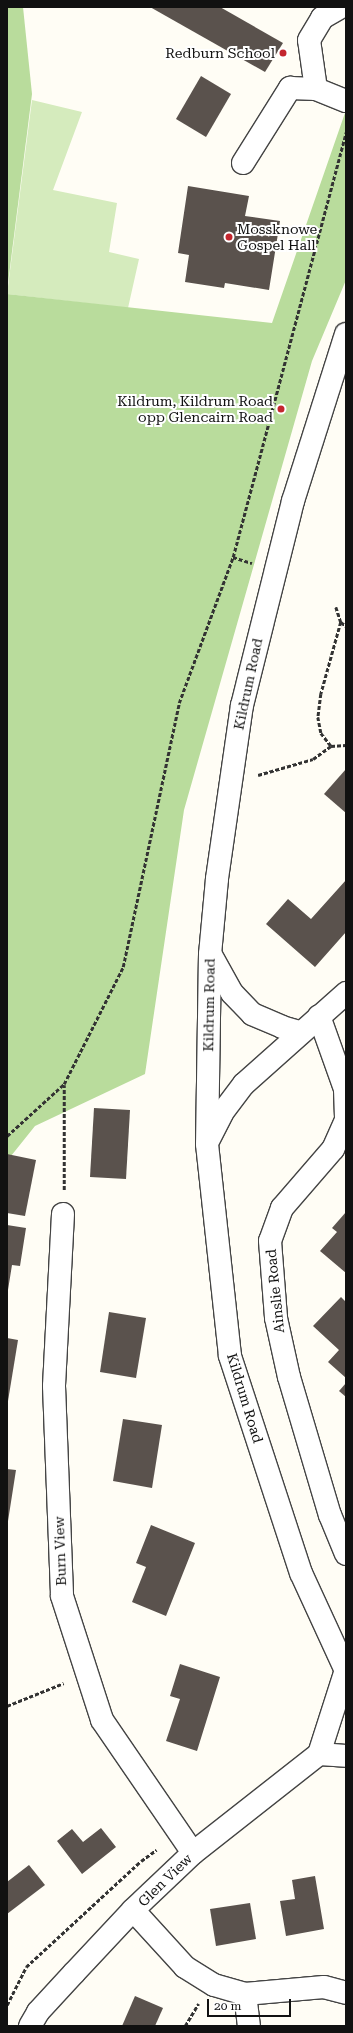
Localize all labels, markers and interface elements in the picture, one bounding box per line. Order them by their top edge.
place label: Redburn School [165,45,275,61]
marker: Redburn School [278,48,288,58]
place label: Mossknowe Gospel Hall [237,221,317,254]
marker: Mossknowe Gospel Hall [224,232,234,242]
place label: Kildrum, Kildrum Road opp Glencairn Road [117,393,273,426]
marker: Kildrum, Kildrum Road opp Glencairn Road [276,404,286,414]
street label: Kildrum Road [230,637,266,731]
street label: Kildrum Road [200,958,218,1052]
street label: Ainslie Road [262,1248,288,1334]
street label: Kildrum Road [223,1351,267,1445]
street label: Burn View [50,1516,70,1586]
street label: Glen View [134,1850,196,1910]
scale bar [209,1991,293,2017]
text: 20 m [214,1999,241,2013]

